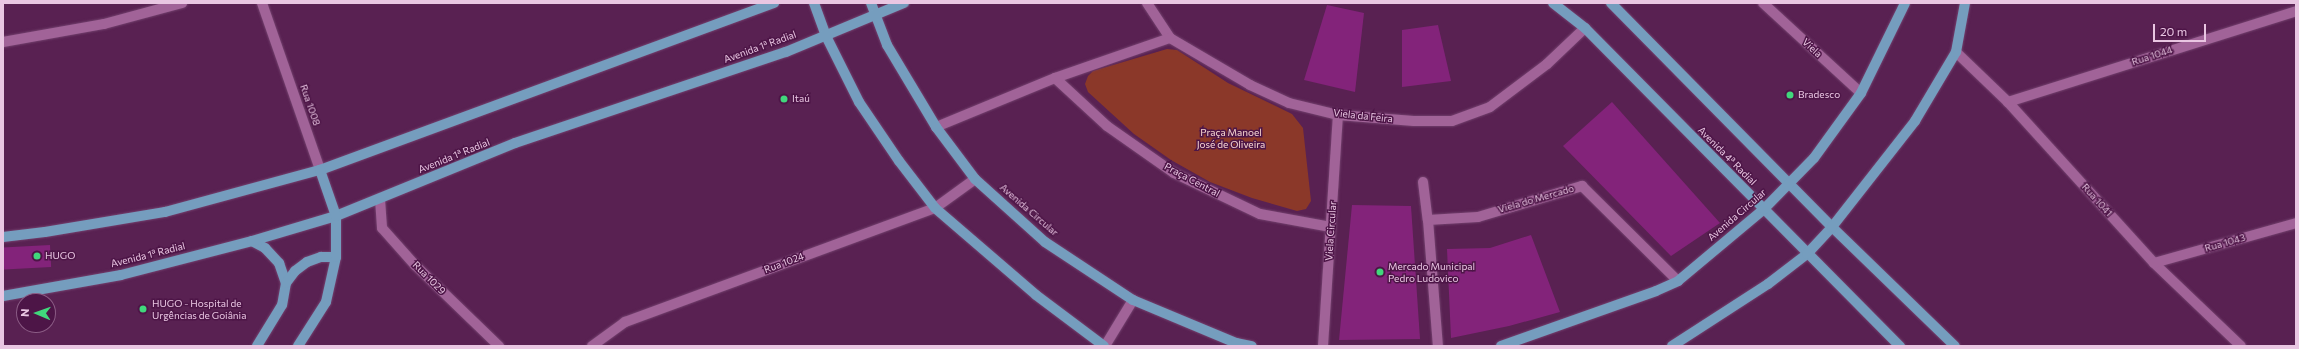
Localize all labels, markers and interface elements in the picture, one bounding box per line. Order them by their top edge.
scale bar [2155,16,2208,42]
text: 20 m [2160,24,2187,38]
street label: Avenida 1ª Radial [722,28,798,66]
street label: Viela [1800,36,1824,60]
street label: Rua 1044 [2130,44,2174,68]
street label: Rua 1008 [297,83,323,127]
place label: Bradesco [1798,89,1840,101]
marker: Bradesco [1785,90,1795,100]
place label: Itaú [792,93,810,105]
marker: Itaú [779,94,789,104]
street label: Viela da Feira [1333,107,1393,125]
street label: Avenida 4ª Radial [1695,124,1759,188]
park label: Praça Manoel José de Oliveira [1197,126,1265,150]
street label: Avenida 1ª Radial [416,136,492,176]
street label: Praça Central [1162,160,1222,200]
street label: Avenida Circular [997,181,1061,239]
street label: Rua 1041 [2079,181,2115,219]
street label: Viela do Mercado [1497,182,1575,216]
street label: Avenida Circular [1705,186,1769,244]
street label: Viela Circular [1323,201,1339,261]
street label: Rua 1043 [2203,231,2247,255]
street label: Avenida 1ª Radial [110,240,186,270]
place label: HUGO [45,250,75,262]
street label: Rua 1024 [762,250,806,276]
marker: HUGO [32,251,42,261]
street label: Rua 1029 [410,259,448,297]
place label: Mercado Municipal Pedro Ludovico [1388,260,1475,284]
marker: Mercado Municipal Pedro Ludovico [1375,267,1385,277]
north arrow [16,293,56,333]
place label: HUGO - Hospital de Urgências de Goiânia [152,297,246,320]
marker: HUGO - Hospital de Urgências de Goiânia [137,303,149,315]
text: N [18,308,31,317]

